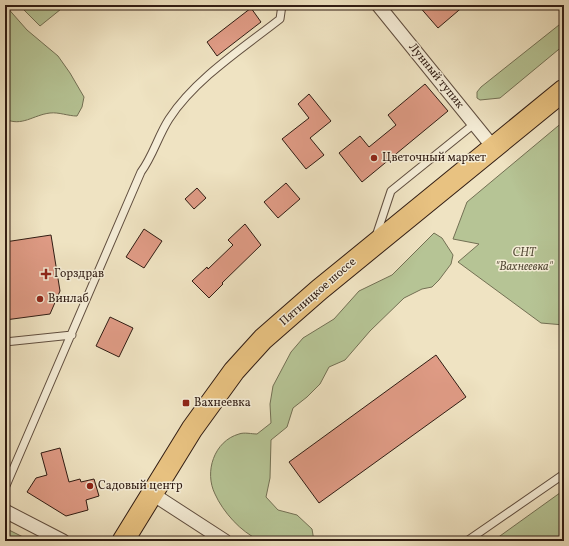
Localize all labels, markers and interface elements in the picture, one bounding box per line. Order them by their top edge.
street label: Лунный тупик [405,40,468,113]
place label: Цветочный маркет [382,150,486,166]
marker: Цветочный маркет [369,153,379,163]
park label: СНТ "Вахнеевка" [495,245,554,275]
street label: Пятницкое шоссе [276,254,360,330]
place label: Горздрав [54,266,104,282]
marker: Горздрав [41,269,51,279]
place label: Винлаб [48,291,89,307]
marker: Винлаб [35,294,45,304]
place label: Вахнеевка [194,395,251,411]
marker: Вахнеевка [181,398,191,408]
place label: Садовый центр [98,478,183,494]
marker: Садовый центр [85,481,95,491]

